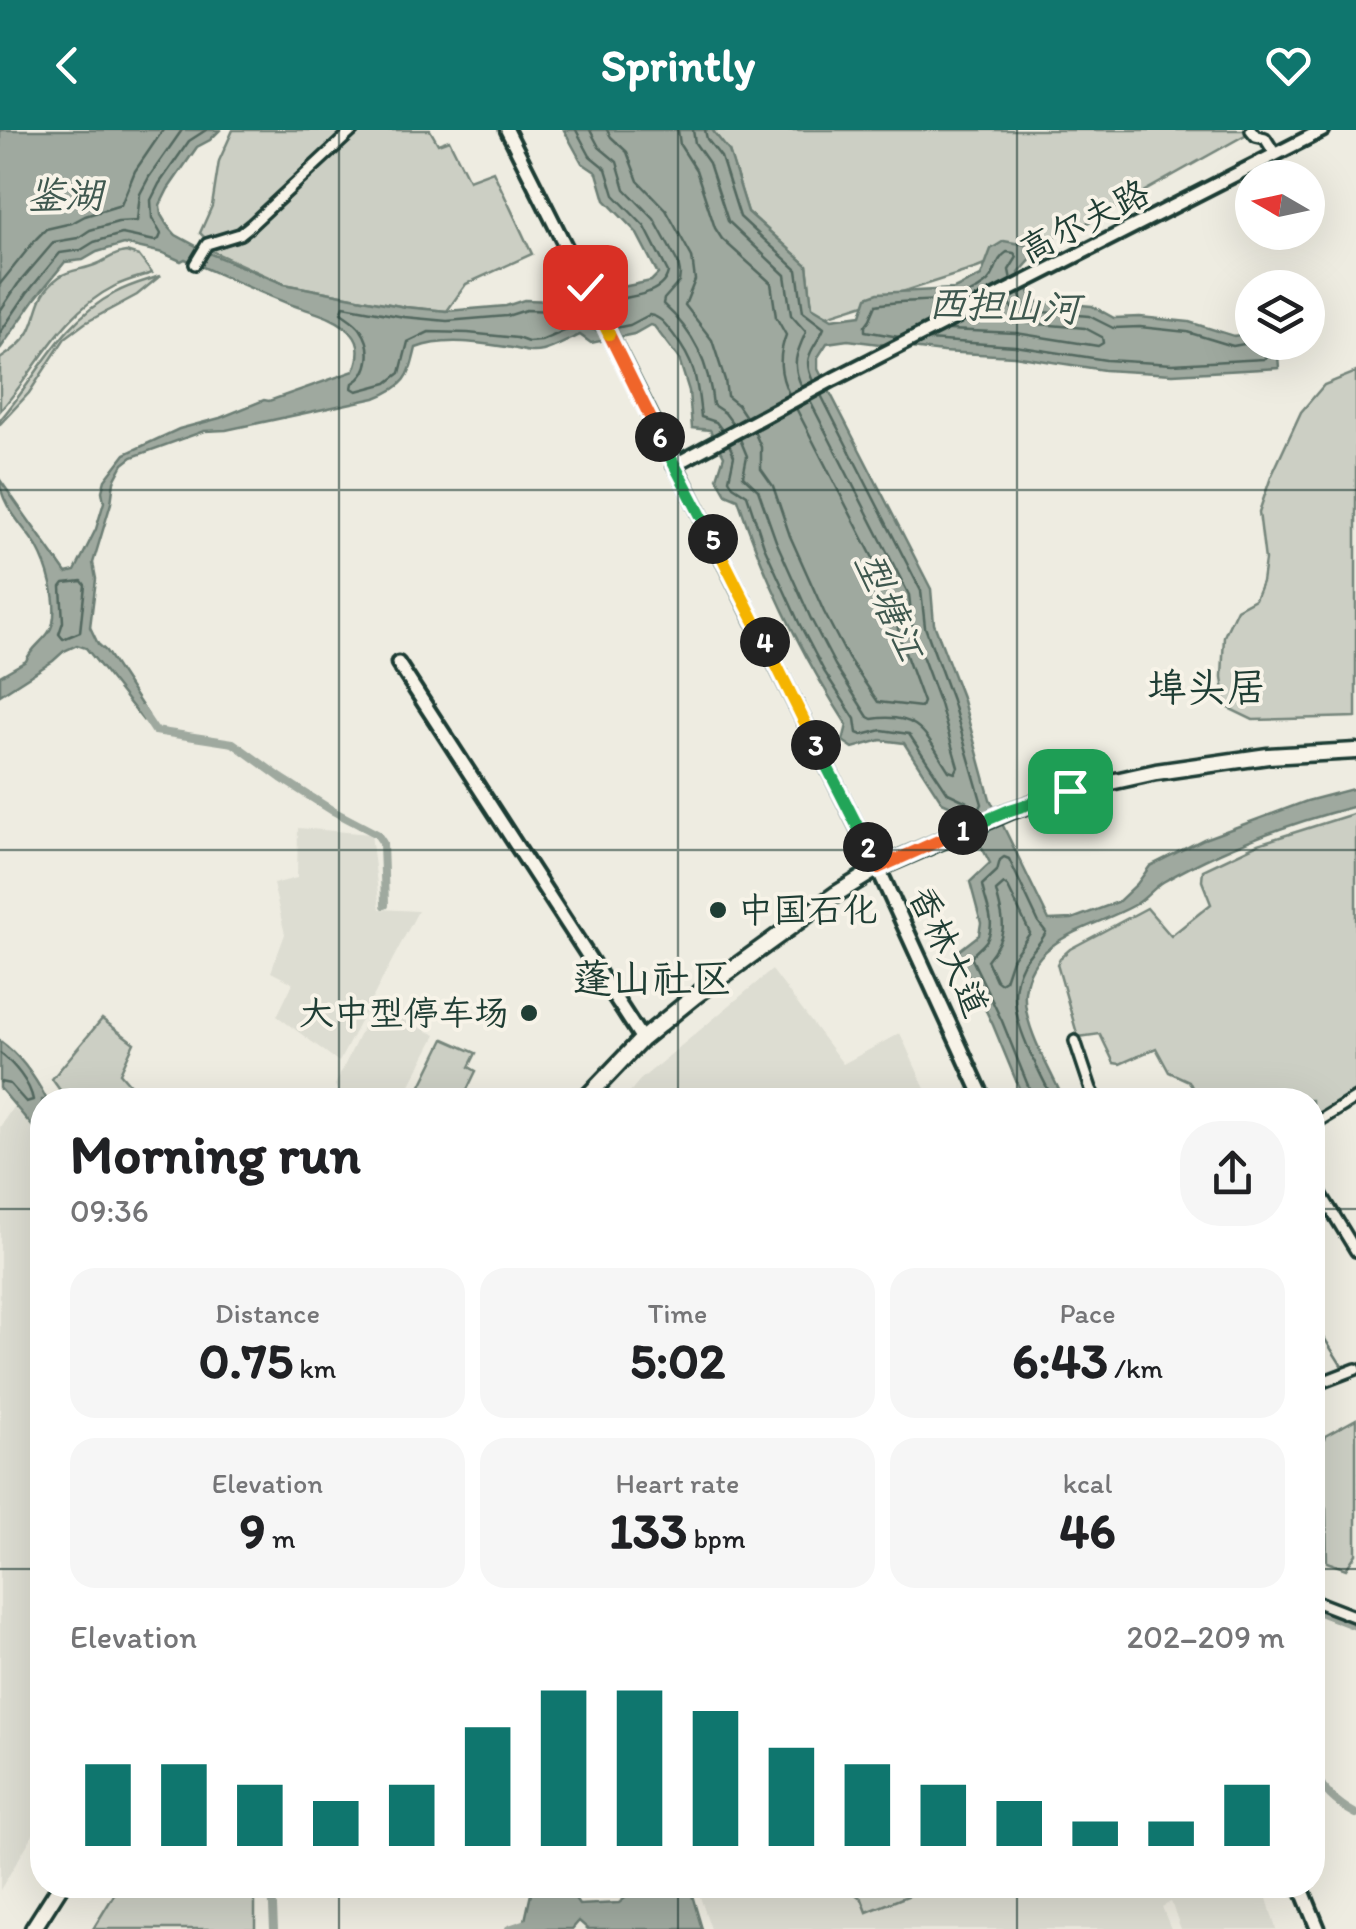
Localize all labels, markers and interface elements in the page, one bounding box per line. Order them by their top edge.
icon: back [40,38,95,93]
text: Sprintly [601,38,755,92]
icon: heart [1261,38,1316,93]
north arrow [1235,160,1325,250]
map controls [1235,160,1325,360]
street label: 高尔夫路 [1012,171,1156,271]
water label: 鉴湖 [27,172,107,218]
pin [543,245,628,330]
icon: check [558,260,613,315]
button: layers [1235,270,1325,360]
water label: 西担山河 [927,280,1087,332]
pin: 6 [635,412,685,462]
text: 6 [653,420,667,454]
pin: 5 [688,514,738,564]
text: 5 [706,522,720,556]
water label: 型塘江 [846,545,935,669]
pin: 4 [740,617,790,667]
text: 4 [757,625,773,659]
district label: 埠头居 [1147,663,1267,711]
pin: 3 [791,720,841,770]
text: 3 [808,728,824,762]
pin [1028,749,1113,834]
icon: arrive [1043,764,1098,819]
pin: 1 [938,805,988,855]
text: 1 [957,813,970,847]
pin: 2 [843,822,893,872]
text: 2 [861,830,875,864]
street label: 香林大道 [900,879,998,1023]
place label: 中国石化 [738,889,878,931]
marker: 中国石化 [707,899,729,921]
district label: 蓬山社区 [572,954,732,1002]
place label: 大中型停车场 [299,992,509,1034]
marker: 大中型停车场 [518,1002,540,1024]
text: Morning run [70,1121,361,1187]
button: share [1180,1121,1285,1226]
text: 09:36 [70,1192,149,1230]
text: Distance [215,1296,320,1330]
text: Time [648,1296,707,1330]
text: Pace [1059,1296,1116,1330]
text: 0.75 [199,1330,293,1391]
text: 5:02 [630,1330,725,1391]
text: 6:43 [1012,1330,1108,1391]
text: km [293,1351,336,1385]
text: /km [1108,1351,1163,1385]
text: Elevation [212,1466,323,1500]
text: Heart rate [616,1466,739,1500]
text: kcal [1063,1466,1112,1500]
text: 9 [239,1500,266,1561]
text: 133 [610,1500,687,1561]
text: 46 [1059,1500,1116,1561]
text: m [266,1521,296,1555]
text: bpm [687,1521,745,1555]
text: Elevation [70,1618,197,1656]
text: 202–209 m [1126,1618,1285,1656]

